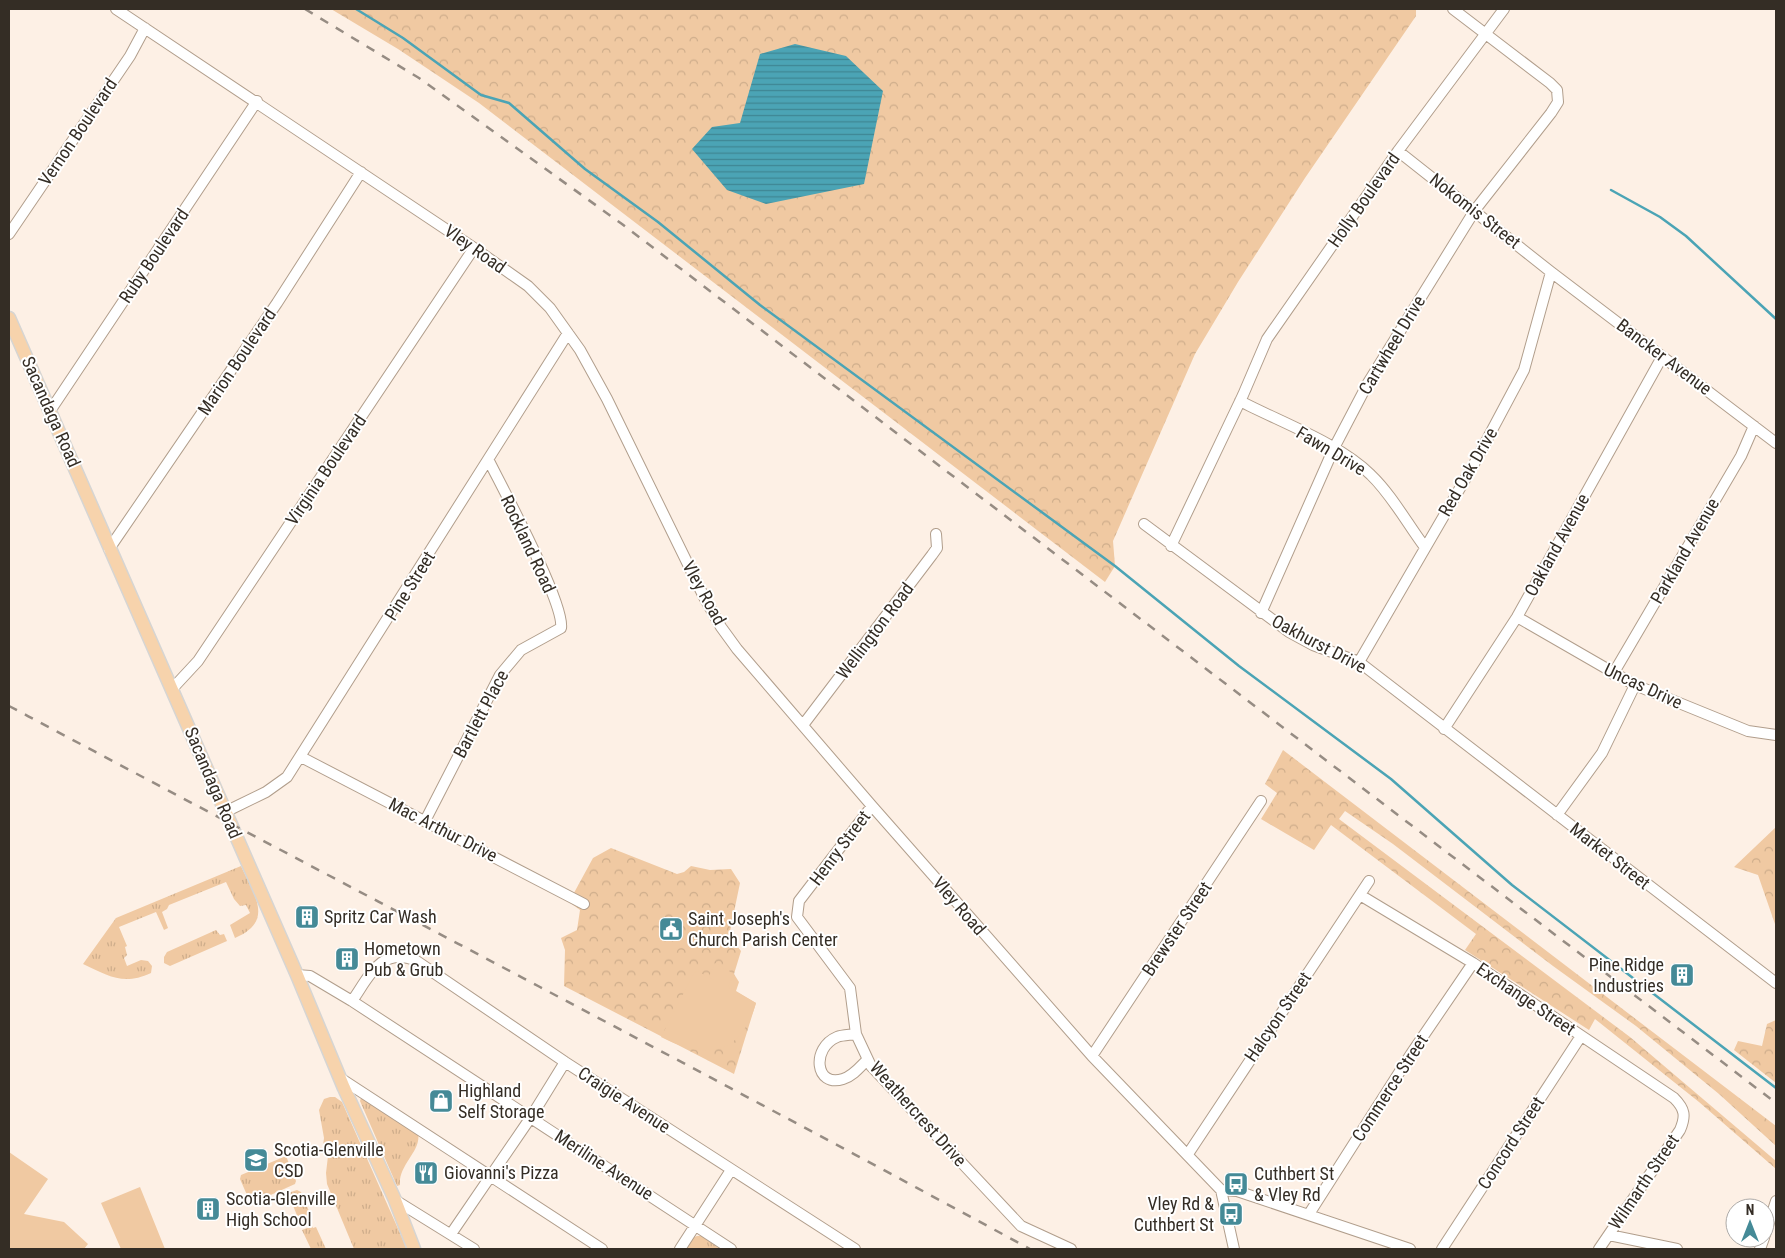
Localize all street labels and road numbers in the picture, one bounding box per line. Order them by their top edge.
street label: Vernon Boulevard [34,74,121,189]
street label: Holly Boulevard [1323,148,1404,251]
street label: Nokomis Street [1426,169,1525,253]
street label: Ruby Boulevard [114,205,193,307]
street label: Vley Road [440,220,510,277]
street label: Cartwheel Drive [1354,292,1429,398]
street label: Marion Boulevard [193,304,280,419]
street label: Bancker Avenue [1613,314,1716,399]
street label: Sacandaga Road [18,353,85,470]
street label: Virginia Boulevard [281,411,370,529]
street label: Fawn Drive [1293,422,1370,480]
street label: Red Oak Drive [1434,424,1501,520]
street label: Oakland Avenue [1520,490,1593,600]
street label: Rockland Road [497,491,560,596]
street label: Parkland Avenue [1646,494,1723,607]
street label: Pine Street [380,547,439,624]
street label: Vley Road [678,557,731,629]
street label: Wellington Road [832,578,918,683]
street label: Oakhurst Drive [1268,610,1370,677]
street label: Uncas Drive [1601,658,1686,713]
street label: Bartlett Place [449,666,512,761]
street label: Sacandaga Road [181,724,246,842]
street label: Mac Arthur Drive [385,793,501,866]
street label: Henry Street [805,806,874,889]
street label: Market Street [1566,818,1654,893]
street label: Vley Road [928,872,990,939]
street label: Brewster Street [1137,878,1216,980]
street label: Exchange Street [1473,958,1580,1039]
street label: Halcyon Street [1240,968,1315,1066]
street label: Commerce Street [1347,1030,1432,1145]
street label: Weathercrest Drive [866,1057,971,1170]
street label: Craigie Avenue [574,1062,674,1137]
street label: Concord Street [1473,1093,1548,1193]
street label: Meriline Avenue [551,1125,657,1204]
street label: Wilmarth Street [1604,1130,1683,1233]

